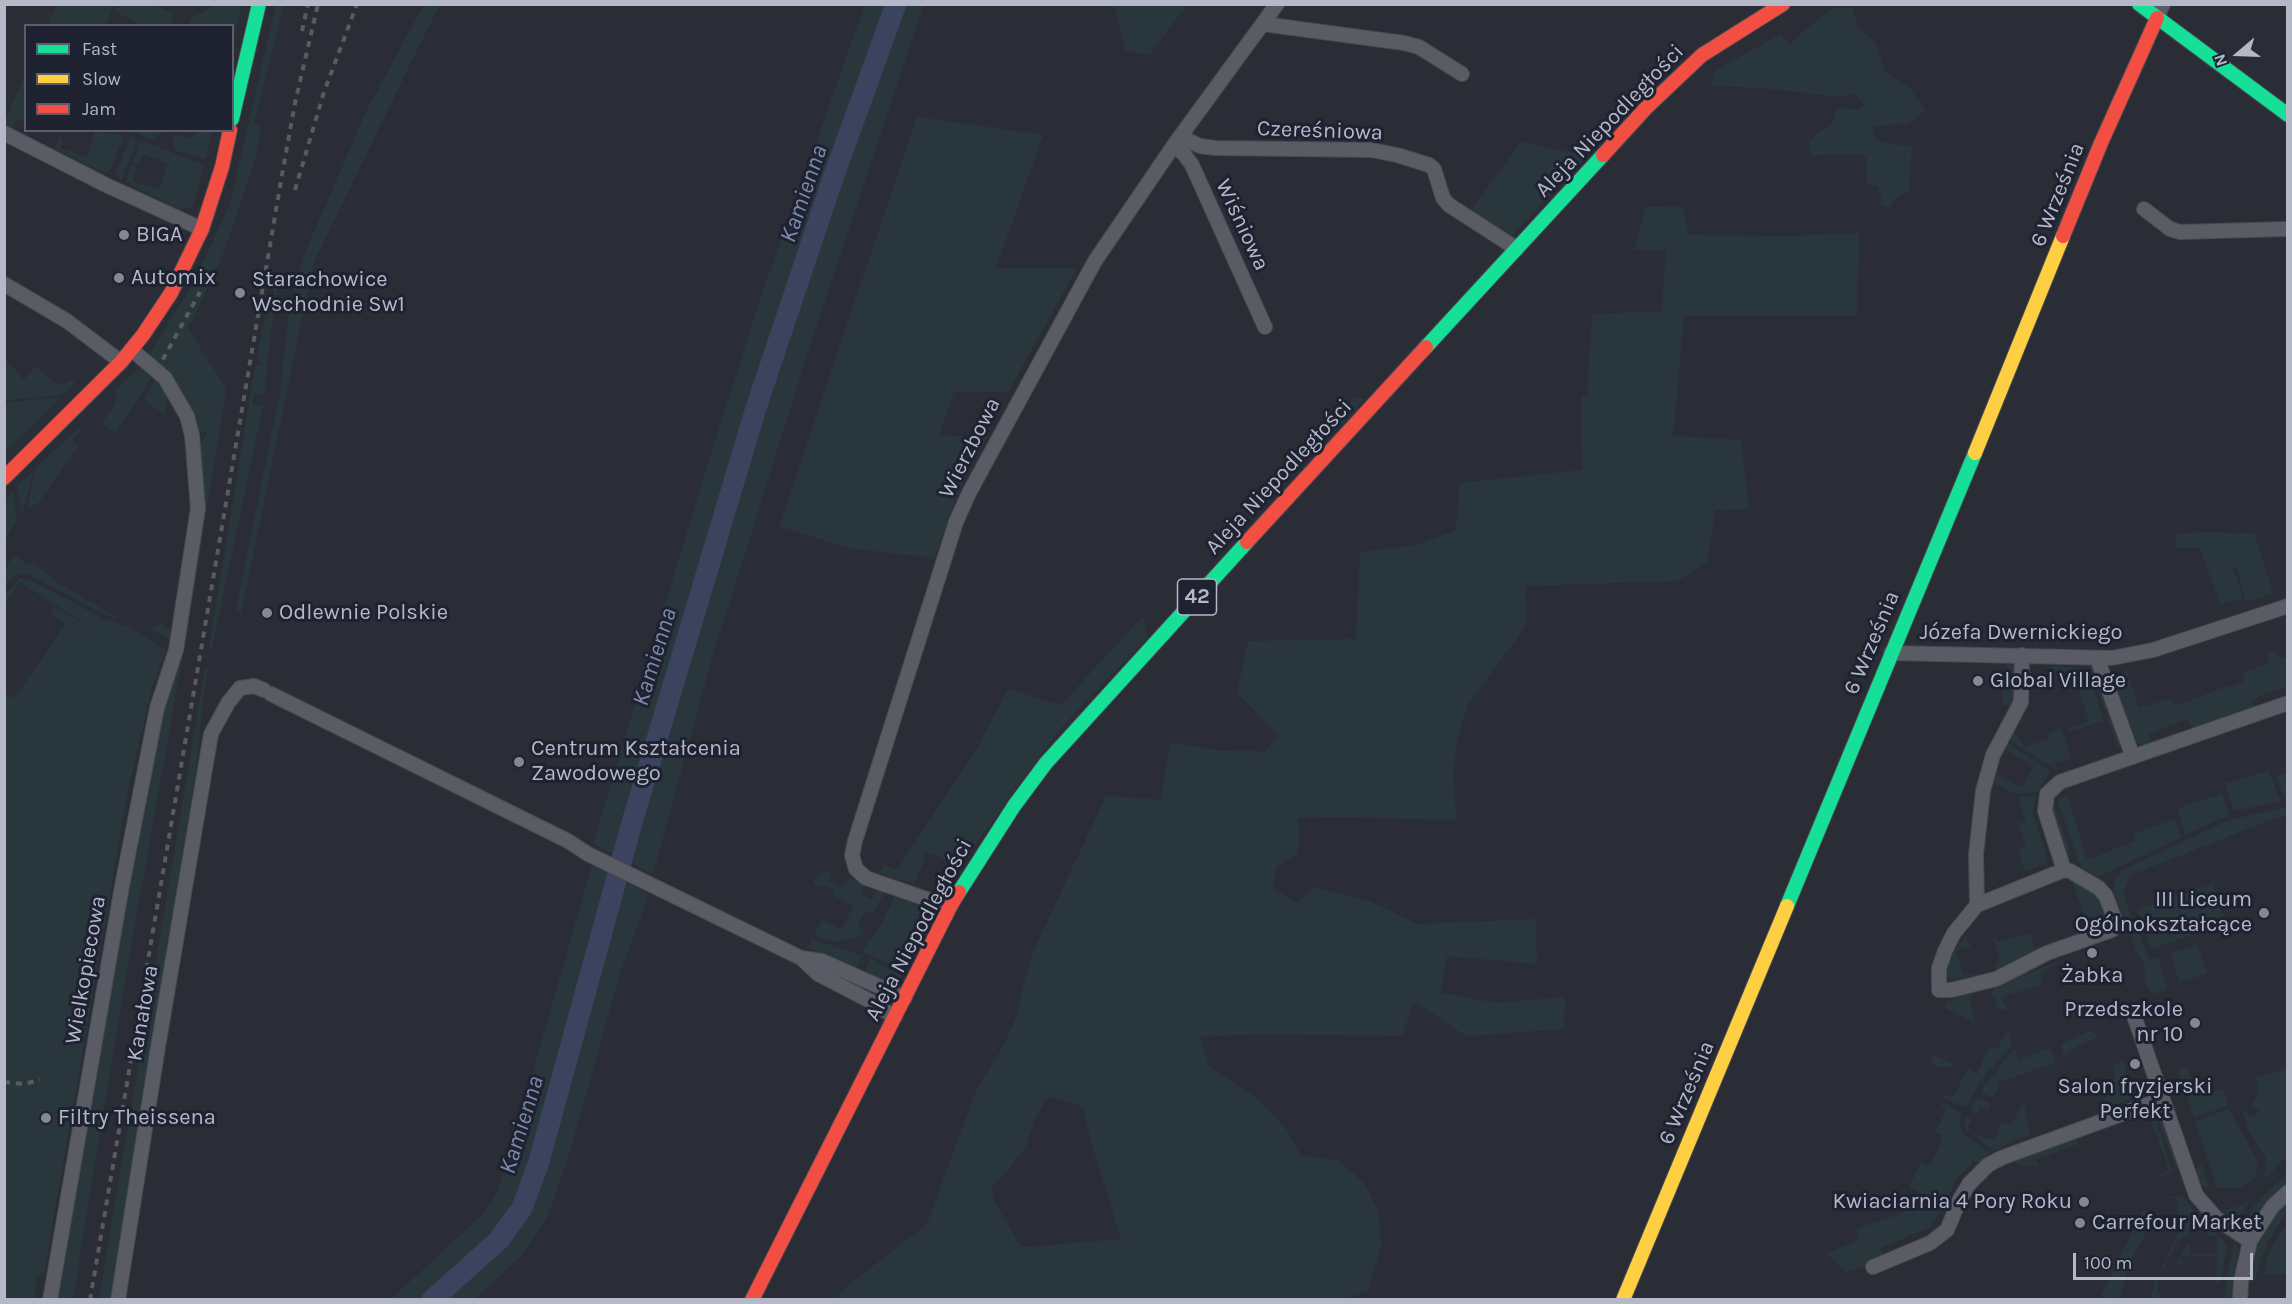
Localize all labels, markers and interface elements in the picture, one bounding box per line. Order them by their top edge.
legend [24,24,234,132]
north arrow [2208,24,2268,84]
text: Fast [82,38,117,60]
street label: Aleja Niepodległości [1530,39,1690,203]
text: N [2210,52,2231,69]
text: Slow [82,68,121,90]
text: Jam [82,98,116,120]
street label: Czereśniowa [1257,116,1383,146]
street label: 6 Września [2025,139,2091,251]
water label: Kamienna [774,141,834,247]
street label: Wiśniowa [1209,175,1275,275]
place label: BIGA [136,222,183,248]
marker: BIGA [117,228,131,242]
place label: Automix [131,265,216,291]
place label: Starachowice Wschodnie Sw1 [252,267,405,318]
marker: Automix [112,271,126,285]
marker: Starachowice Wschodnie Sw1 [233,286,247,300]
street label: Wierzbowa [933,393,1007,503]
street label: Aleja Niepodległości [1200,394,1358,560]
road number: 42 [1178,579,1216,615]
street label: 6 Września [1838,587,1906,699]
place label: Odlewnie Polskie [279,600,448,626]
water label: Kamienna [626,604,684,710]
marker: Odlewnie Polskie [260,606,274,620]
street label: Józefa Dwernickiego [1919,620,2123,646]
place label: Global Village [1990,668,2126,694]
marker: Global Village [1971,674,1985,688]
place label: Centrum Kształcenia Zawodowego [531,736,741,788]
marker: Centrum Kształcenia Zawodowego [512,755,526,769]
street label: Aleja Niepodległości [860,834,978,1026]
place label: III Liceum Ogólnokształcące [2075,887,2252,938]
street label: Wielkopiecowa [60,894,112,1046]
marker: III Liceum Ogólnokształcące [2257,906,2271,920]
marker: Żabka [2085,946,2099,960]
street label: Kanałowa [122,963,164,1063]
place label: Żabka [2061,963,2123,989]
place label: Przedszkole nr 10 [2064,997,2183,1048]
marker: Przedszkole nr 10 [2188,1016,2202,1030]
street label: 6 Września [1653,1037,1721,1149]
marker: Salon fryzjerski Perfekt [2128,1057,2142,1071]
water label: Kamienna [493,1072,551,1178]
place label: Salon fryzjerski Perfekt [2058,1074,2212,1126]
place label: Filtry Theissena [58,1105,216,1131]
marker: Filtry Theissena [39,1111,53,1125]
place label: Kwiaciarnia 4 Pory Roku [1833,1189,2072,1215]
marker: Kwiaciarnia 4 Pory Roku [2077,1195,2091,1209]
place label: Carrefour Market [2092,1210,2262,1236]
marker: Carrefour Market [2073,1216,2087,1230]
scale bar [2076,1241,2256,1279]
text: 100 m [2084,1252,2132,1274]

